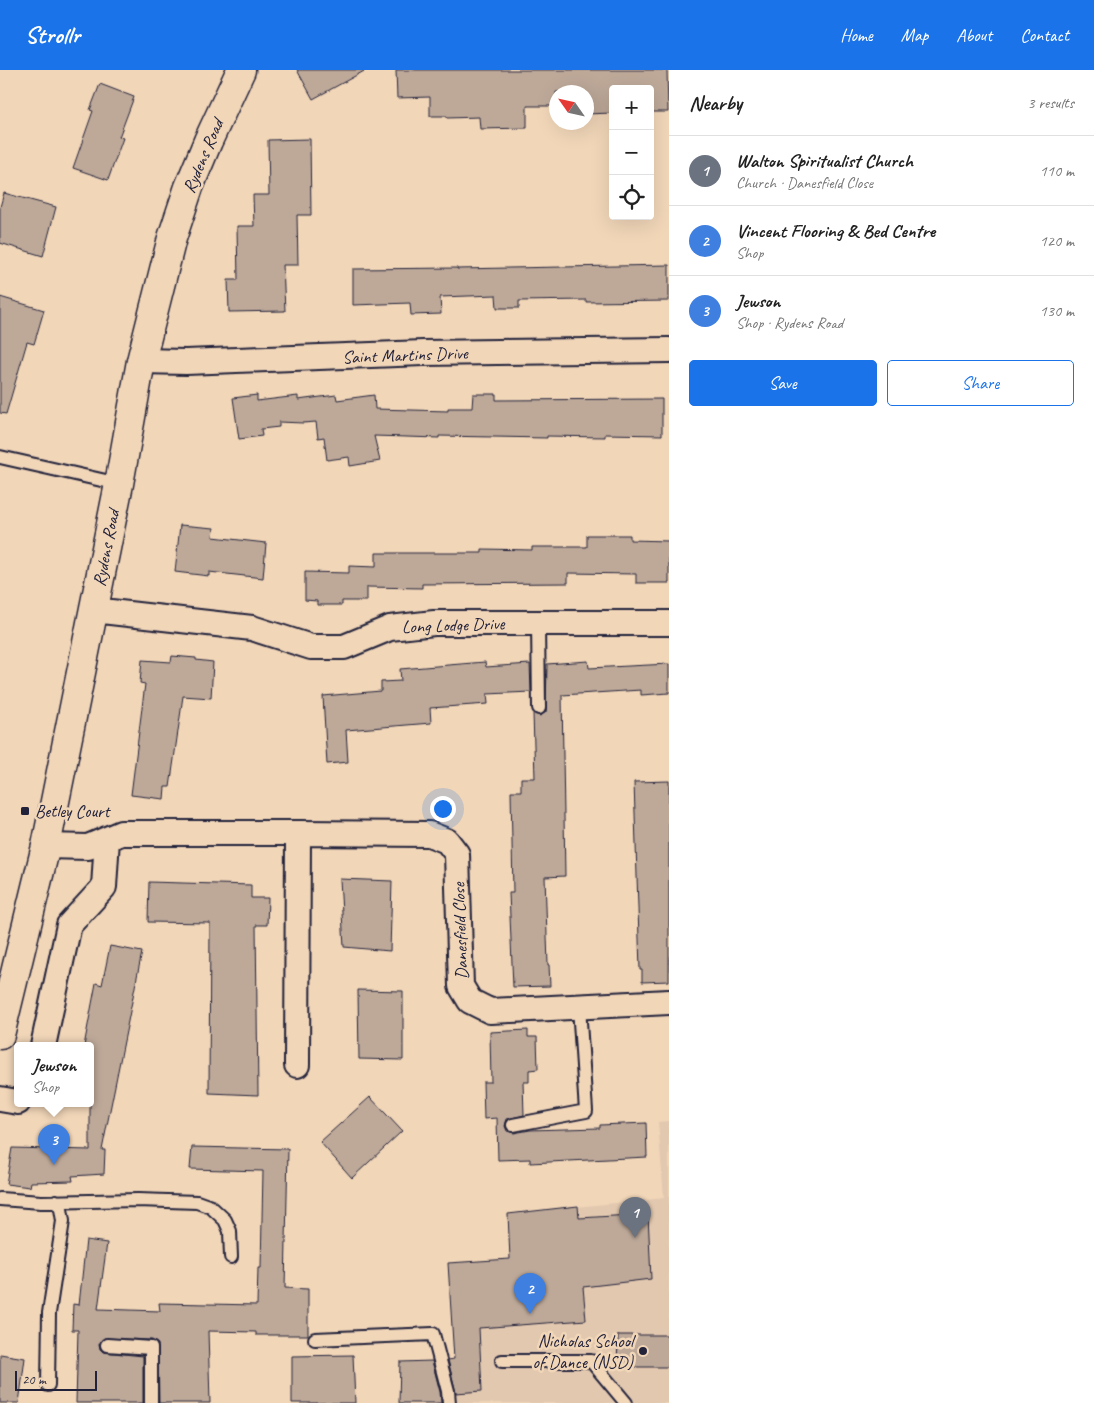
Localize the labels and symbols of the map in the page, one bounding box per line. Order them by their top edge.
north arrow [549,85,594,130]
street label: Rydens Road [178,113,229,196]
street label: Saint Martins Drive [342,342,469,368]
street label: Rydens Road [88,505,125,588]
street label: Long Lodge Drive [401,612,506,638]
your location [430,796,456,822]
place label: Betley Court [35,800,112,822]
marker: Betley Court [19,805,31,817]
street label: Danesfield Close [447,881,473,980]
pin: 3 [38,1124,70,1165]
pin: 1 [619,1197,651,1238]
pin: 2 [514,1273,546,1314]
place label: Nicholas School of Dance (NSD) [533,1330,636,1373]
marker: Nicholas School of Dance (NSD) [637,1345,649,1357]
scale bar [15,1368,98,1391]

